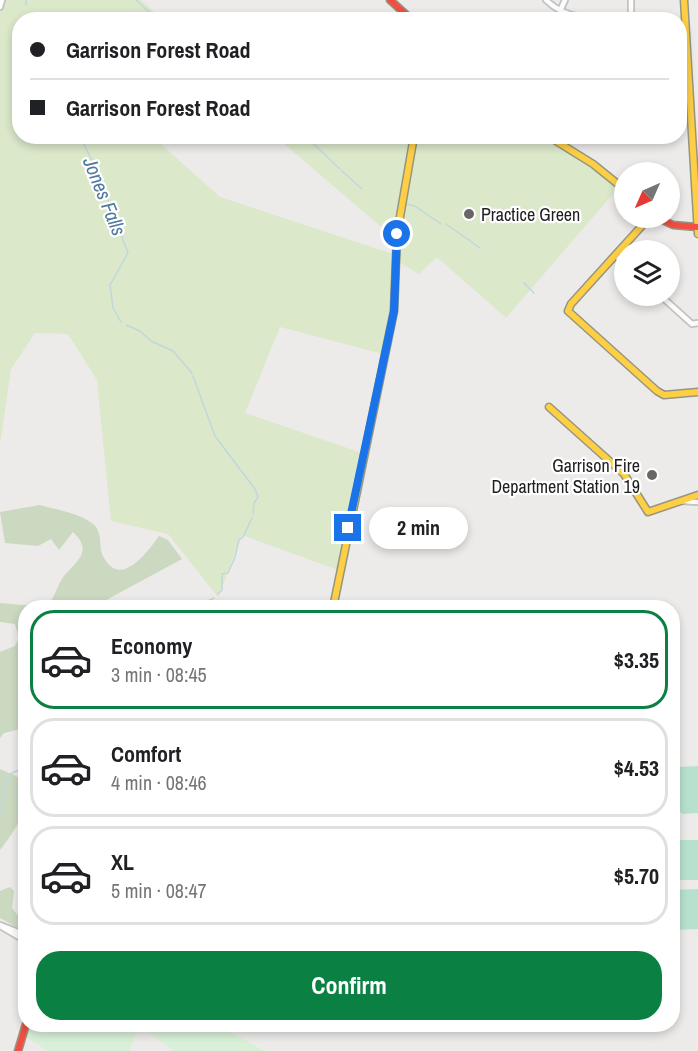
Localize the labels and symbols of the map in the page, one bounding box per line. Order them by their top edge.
water label: Jones Falls [77,152,133,239]
north arrow [614,162,680,228]
place label: Practice Green [481,202,580,227]
marker: Practice Green [462,207,476,221]
route start [383,220,410,247]
place label: Garrison Fire Department Station 19 [491,453,640,499]
marker: Garrison Fire Department Station 19 [645,468,659,482]
callout: 2 min [369,507,468,549]
route end [334,514,361,541]

